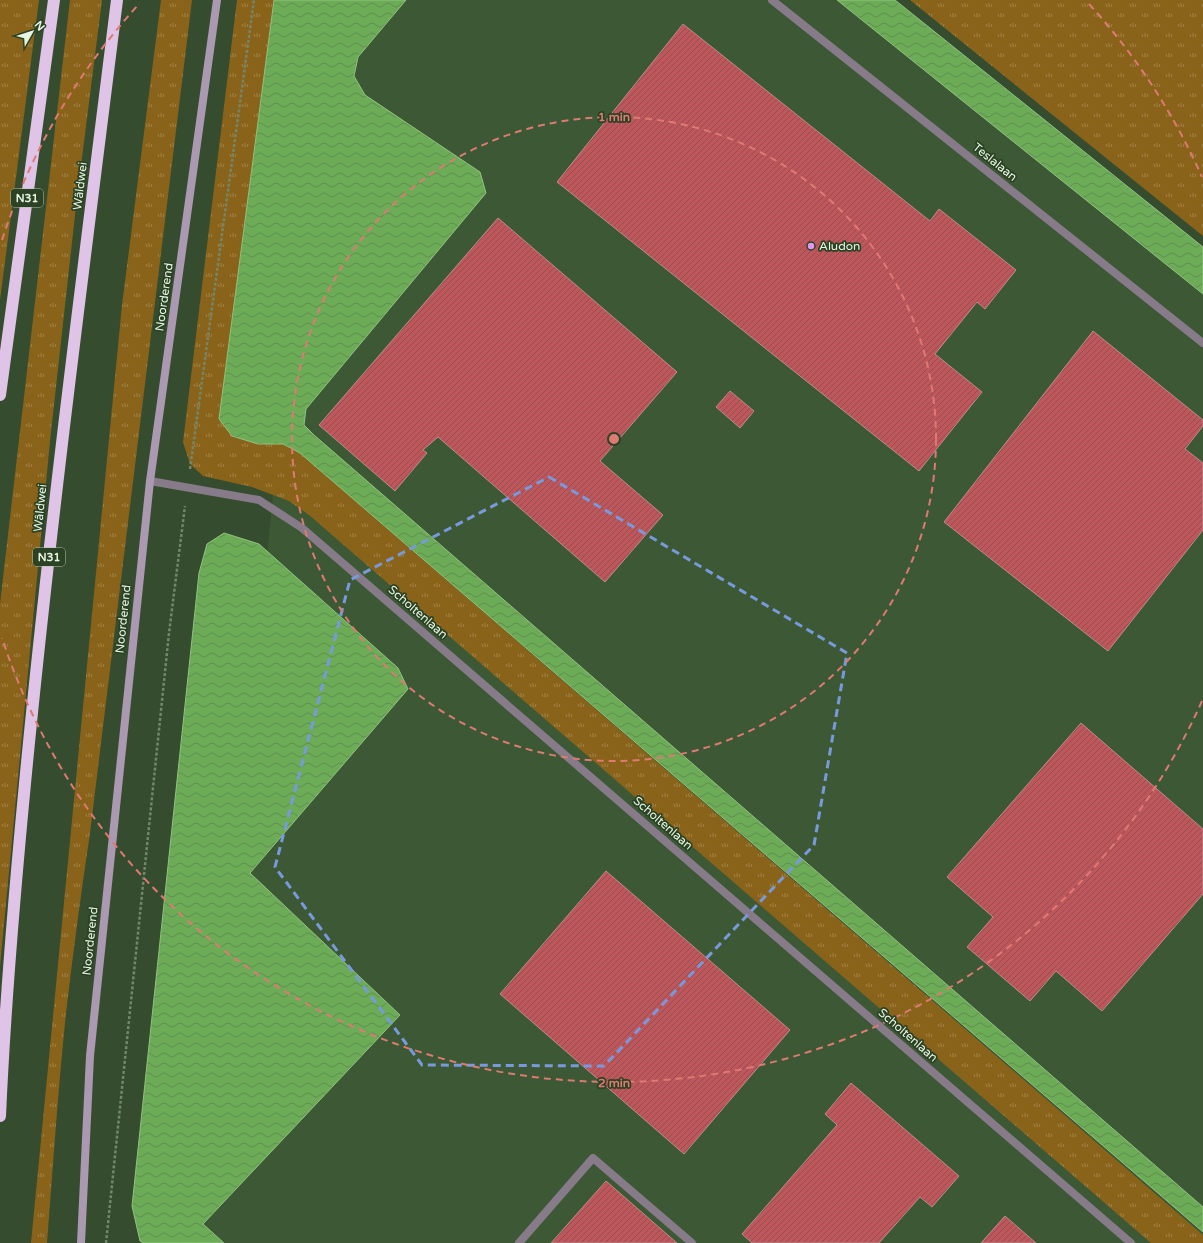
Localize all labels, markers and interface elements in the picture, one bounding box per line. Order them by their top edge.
north arrow [12,12,52,52]
text: N [32,18,47,34]
text: 1 min [598,110,630,124]
street label: Teslalaan [970,140,1020,184]
street label: Wâldwei [70,161,90,211]
road number: N31 [11,189,43,207]
place label: Aludon [819,239,860,253]
marker: Aludon [806,241,816,251]
street label: Noorderend [152,262,176,332]
centre of rings [607,432,621,446]
street label: Wâldwei [31,483,49,533]
road number: N31 [33,548,65,566]
street label: Scholtenlaan [386,583,450,641]
street label: Noorderend [112,584,134,654]
street label: Scholtenlaan [631,794,695,852]
street label: Noorderend [79,906,101,976]
street label: Scholtenlaan [876,1006,940,1064]
text: 2 min [598,1076,630,1090]

